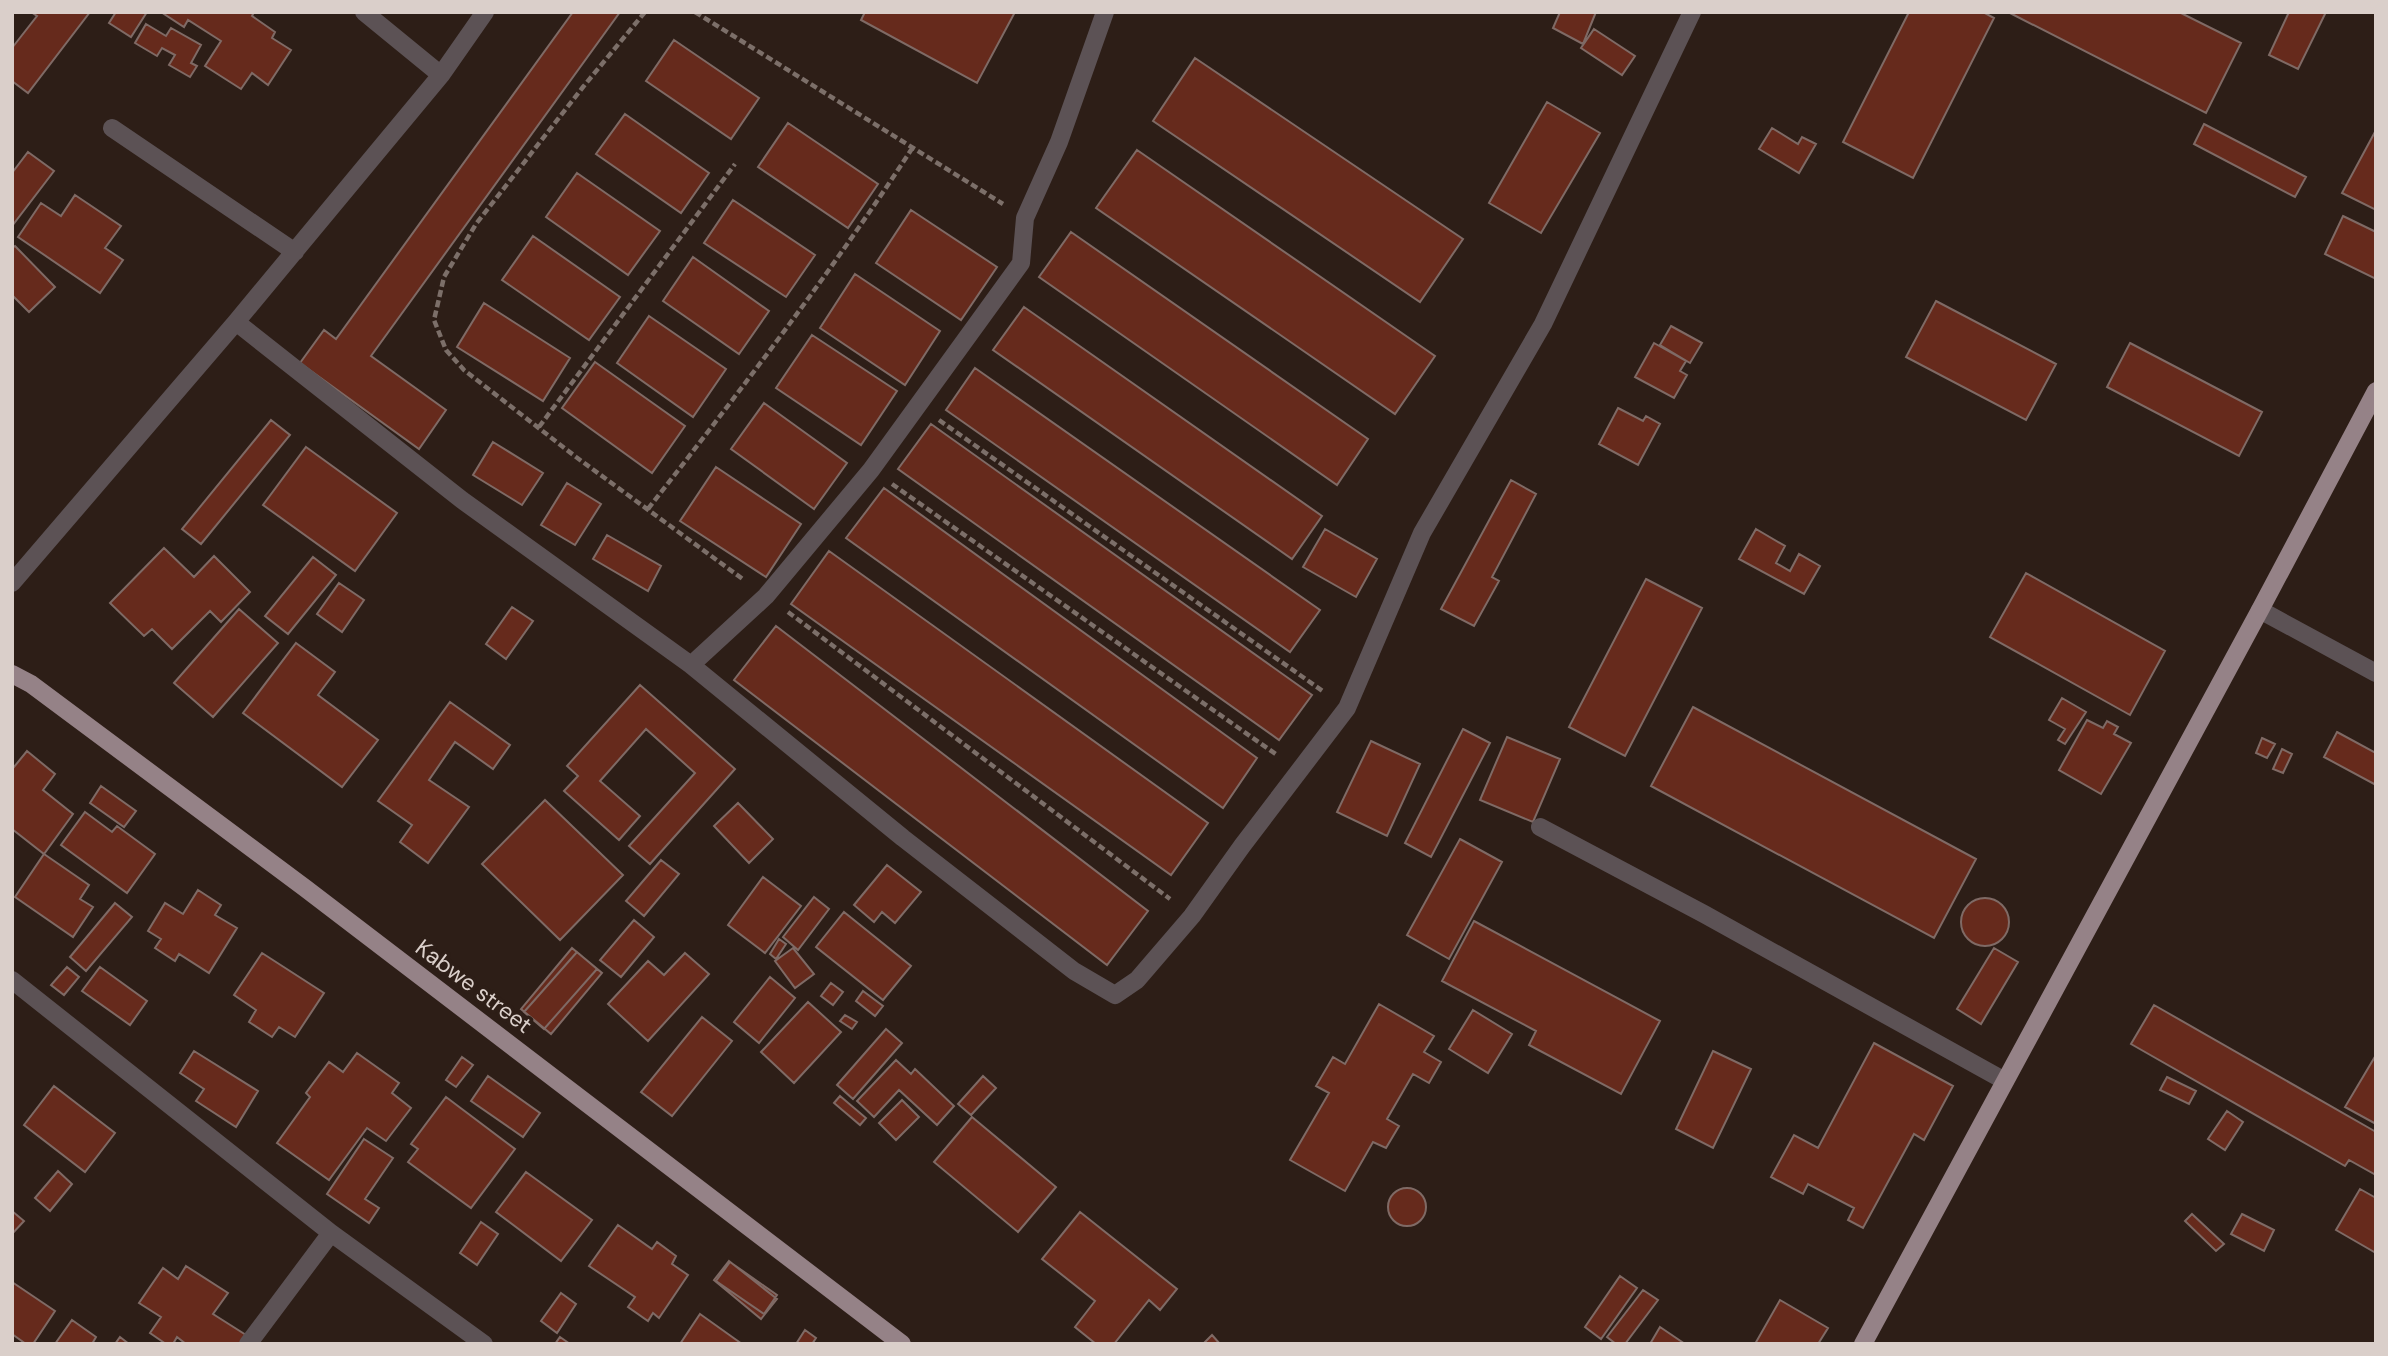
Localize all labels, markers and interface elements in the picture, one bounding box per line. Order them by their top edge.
street label: Kabwe street [410,932,538,1040]

